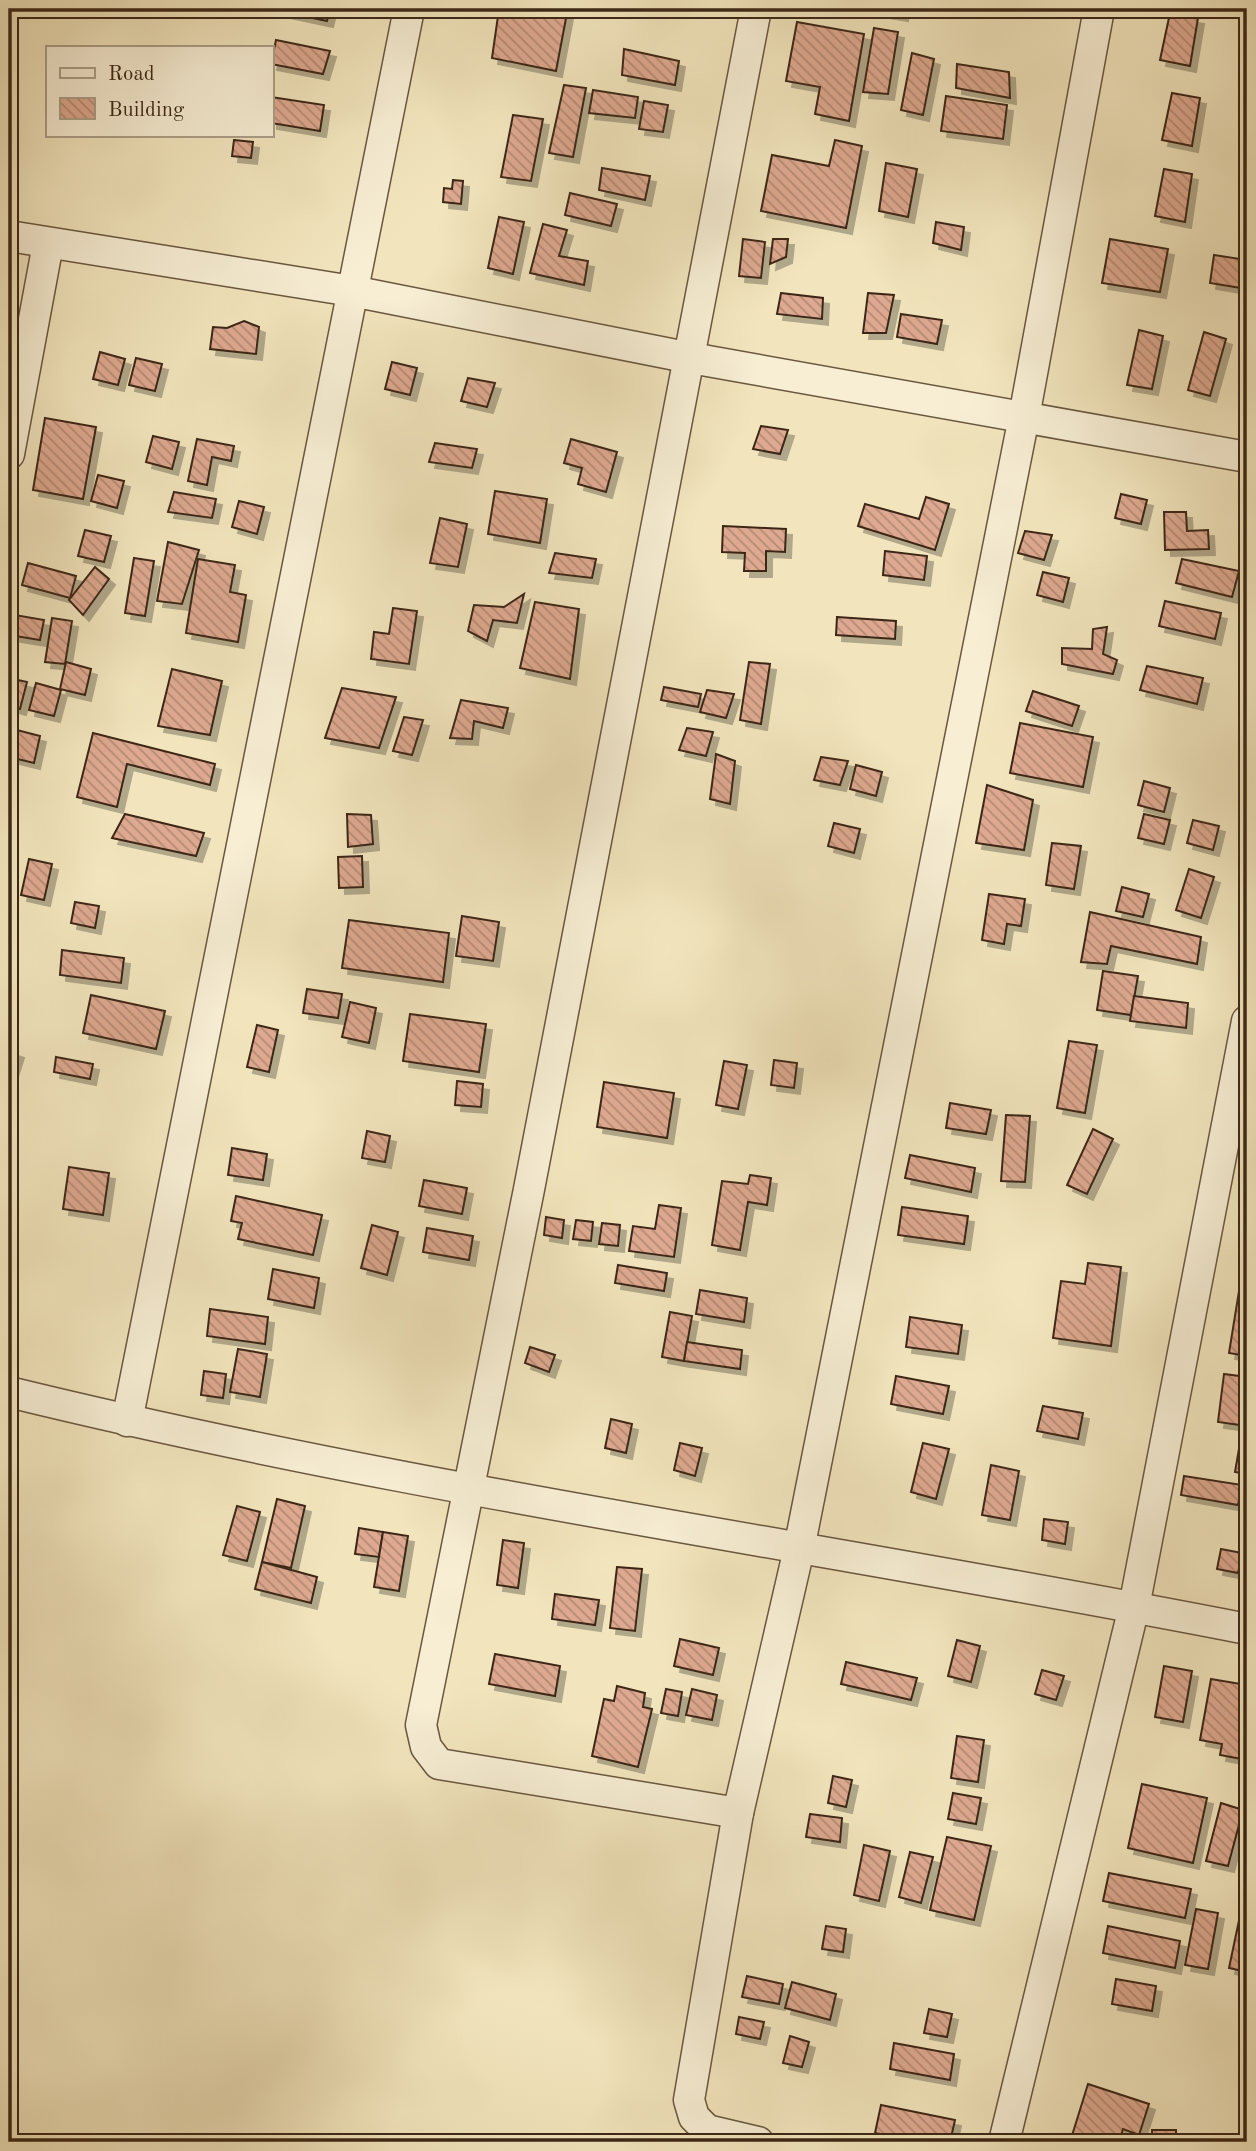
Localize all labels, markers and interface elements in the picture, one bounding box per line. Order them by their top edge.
legend [46,46,273,136]
text: Road [108,64,155,85]
text: Building [108,100,185,121]

